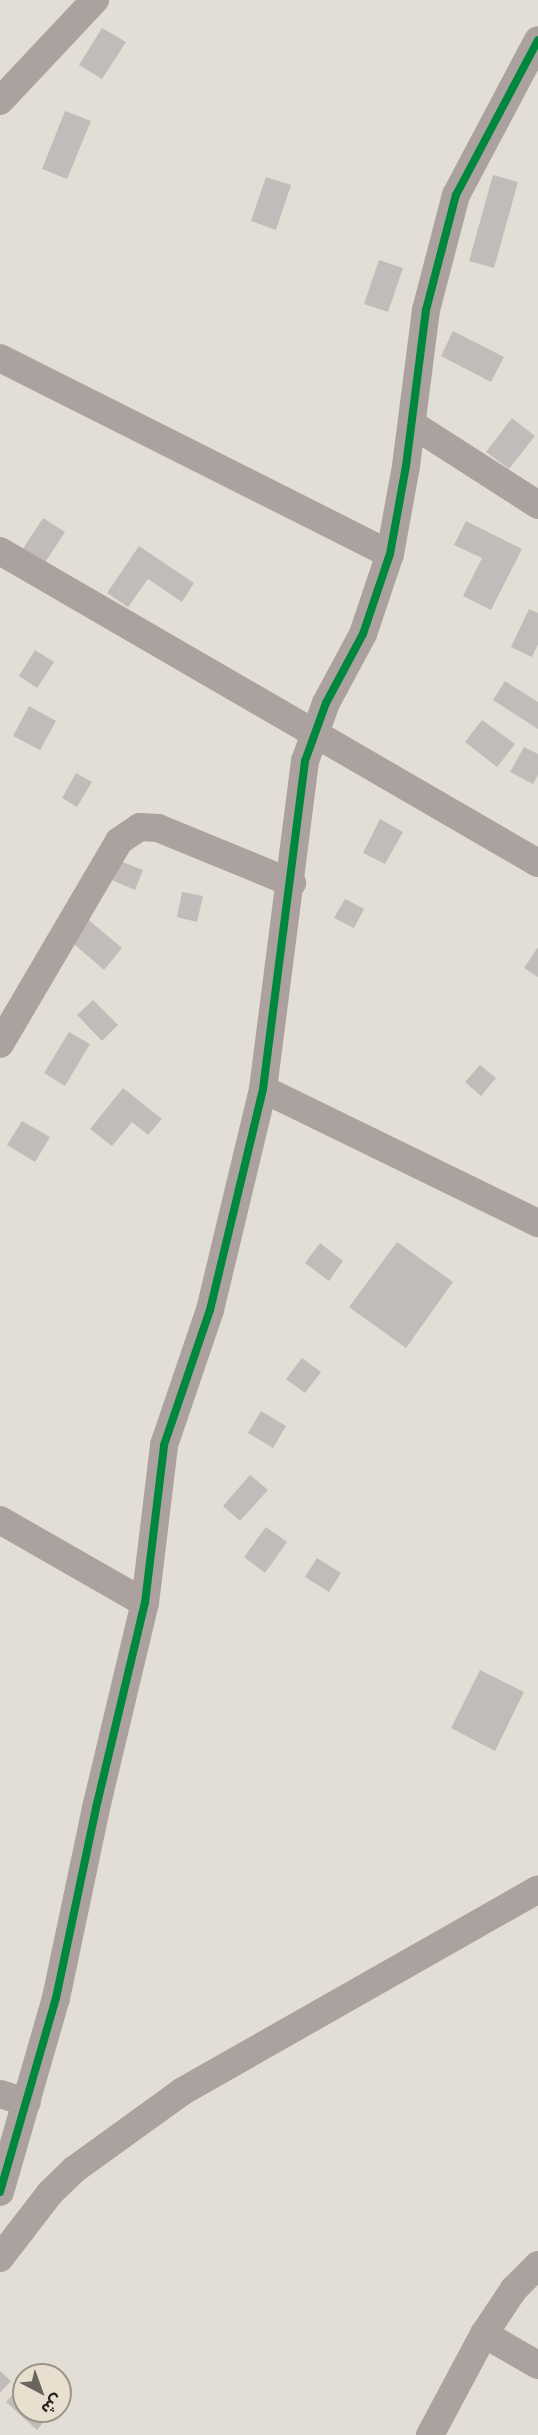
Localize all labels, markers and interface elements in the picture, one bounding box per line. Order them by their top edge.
north arrow [12,2363,72,2423]
text: ش [38,2391,67,2420]

